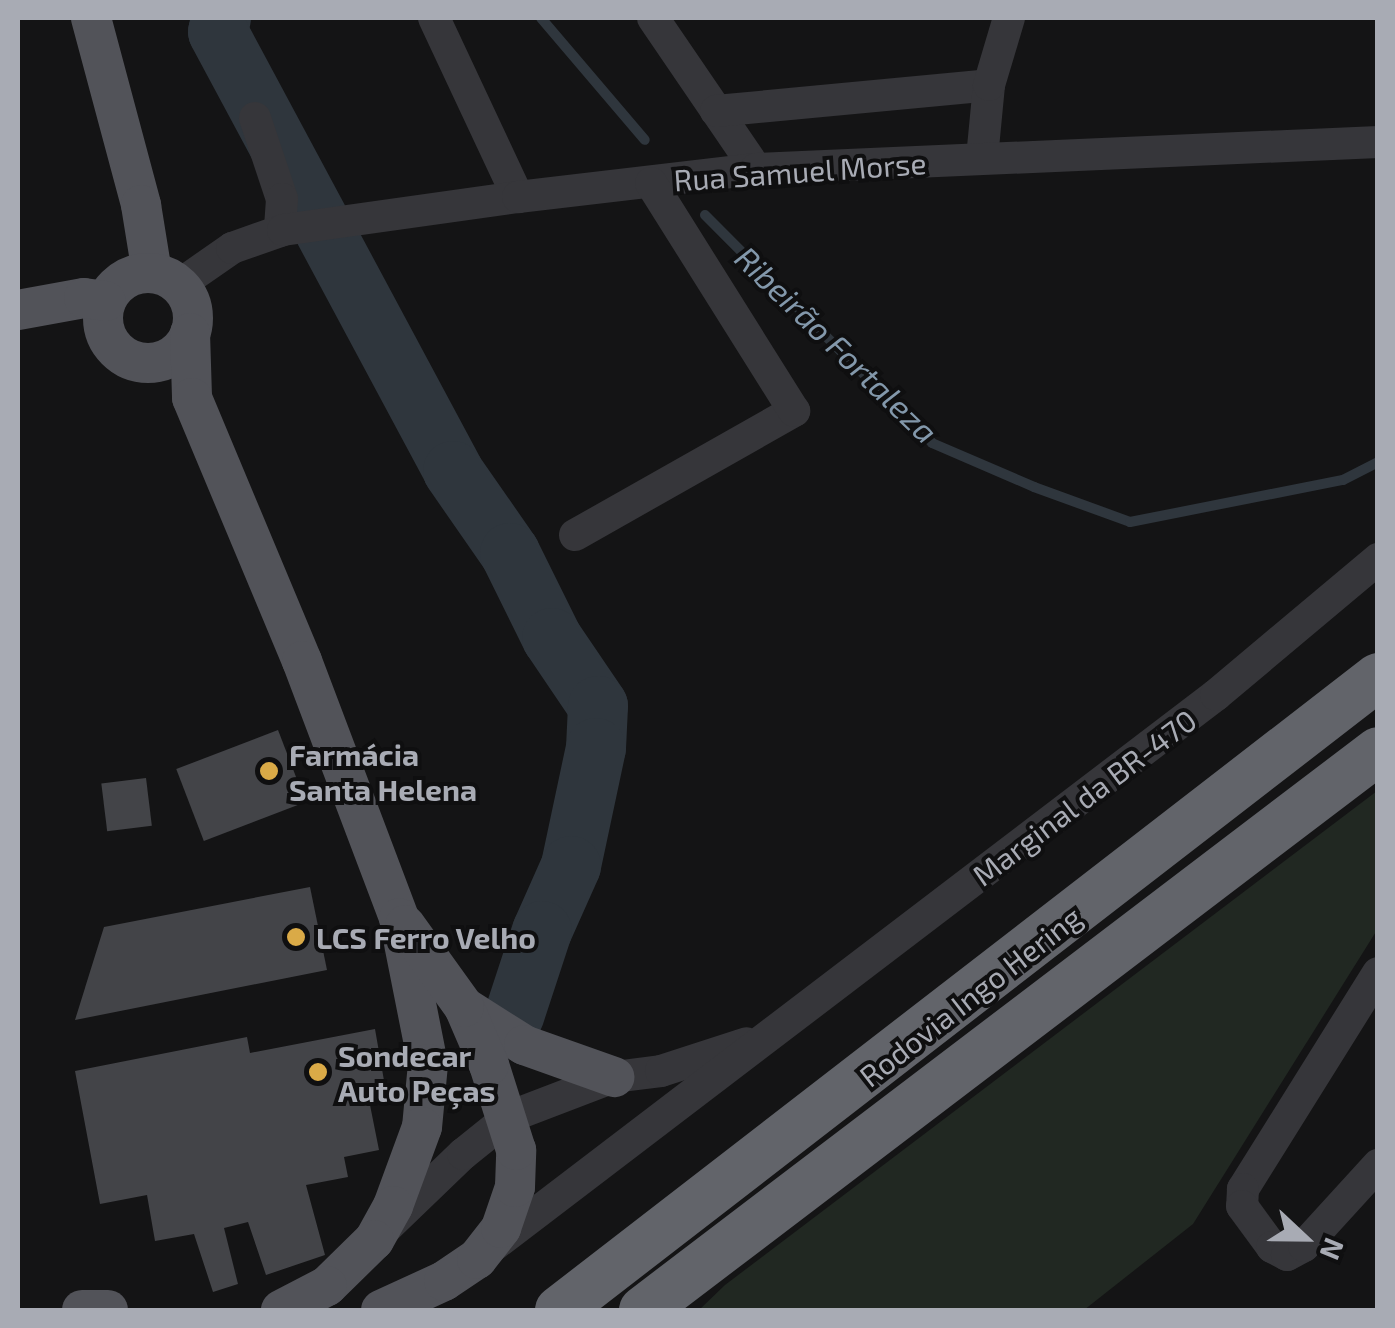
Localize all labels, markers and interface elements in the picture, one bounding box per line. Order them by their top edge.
street label: Rua Samuel Morse [672,144,928,198]
water label: Ribeirão Fortaleza [728,238,946,450]
street label: Marginal da BR-470 [965,701,1203,893]
place label: Farmácia Santa Helena [289,736,477,806]
marker: Farmácia Santa Helena [258,760,280,782]
street label: Rodovia Ingo Hering [852,898,1088,1094]
place label: LCS Ferro Velho [316,919,537,955]
marker: LCS Ferro Velho [285,926,307,948]
place label: Sondecar Auto Peças [338,1037,496,1108]
marker: Sondecar Auto Peças [307,1061,329,1083]
north arrow [1255,1188,1355,1288]
text: N [1313,1233,1352,1265]

